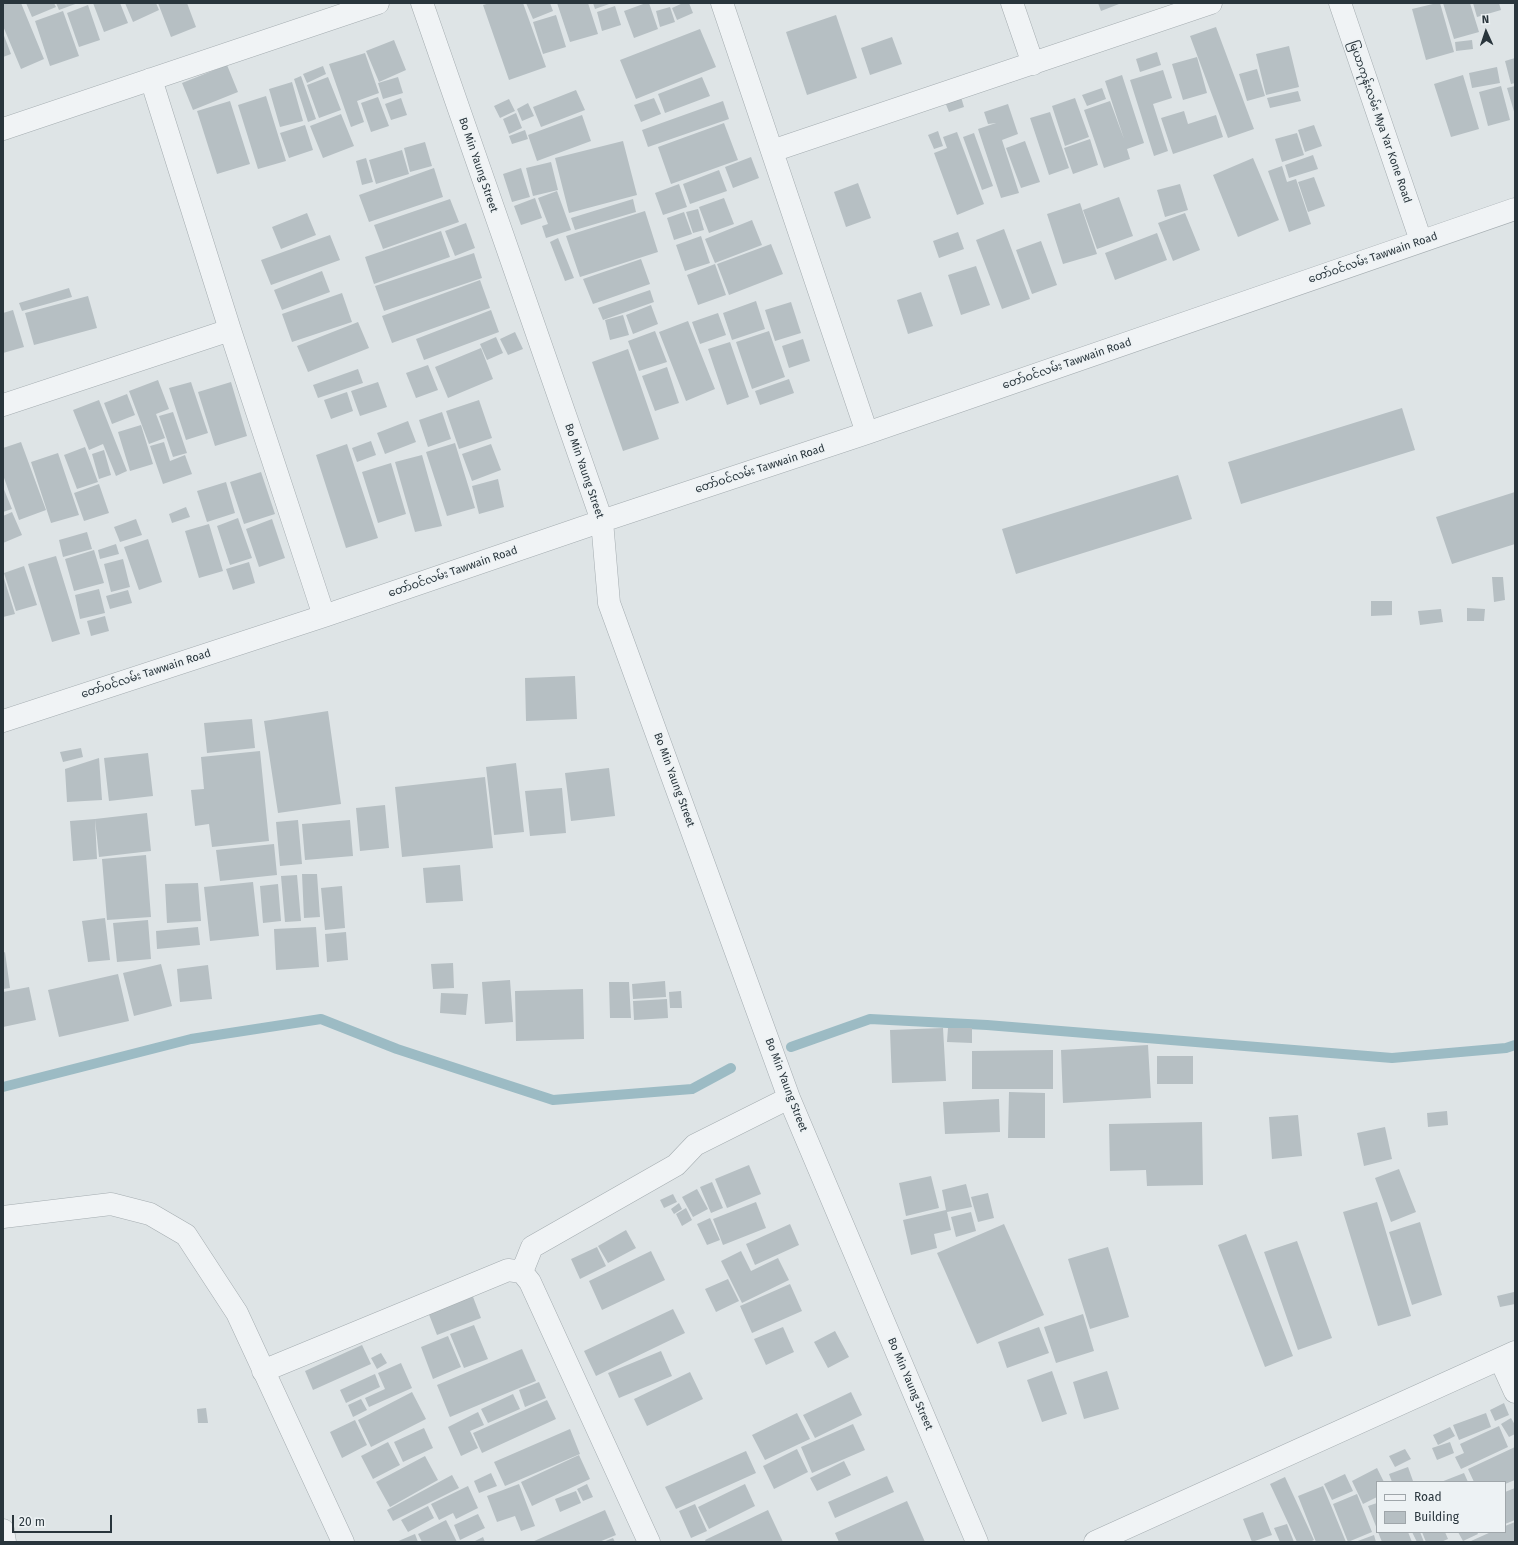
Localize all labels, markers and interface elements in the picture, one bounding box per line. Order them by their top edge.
north arrow [1466,12,1506,52]
text: N [1481,13,1489,26]
street label: မြယာကုန်းလမ်း Mya Yar Kone Road [1346,39,1414,205]
street label: Bo Min Yaung Street [456,116,500,214]
street label: တော်ဝင်လမ်း Tawwain Road [1307,230,1439,286]
street label: တော်ဝင်လမ်း Tawwain Road [1001,336,1133,392]
street label: Bo Min Yaung Street [562,422,606,520]
street label: တော်ဝင်လမ်း Tawwain Road [693,442,827,496]
street label: တော်ဝင်လမ်း Tawwain Road [387,544,519,600]
street label: တော်ဝင်လမ်း Tawwain Road [79,647,213,701]
street label: Bo Min Yaung Street [651,731,697,829]
street label: Bo Min Yaung Street [762,1036,810,1134]
street label: Bo Min Yaung Street [884,1336,936,1432]
legend [1376,1481,1506,1533]
text: Road [1414,1490,1442,1504]
scale bar [14,1507,114,1533]
text: Building [1414,1510,1459,1524]
text: 20 m [19,1515,45,1529]

